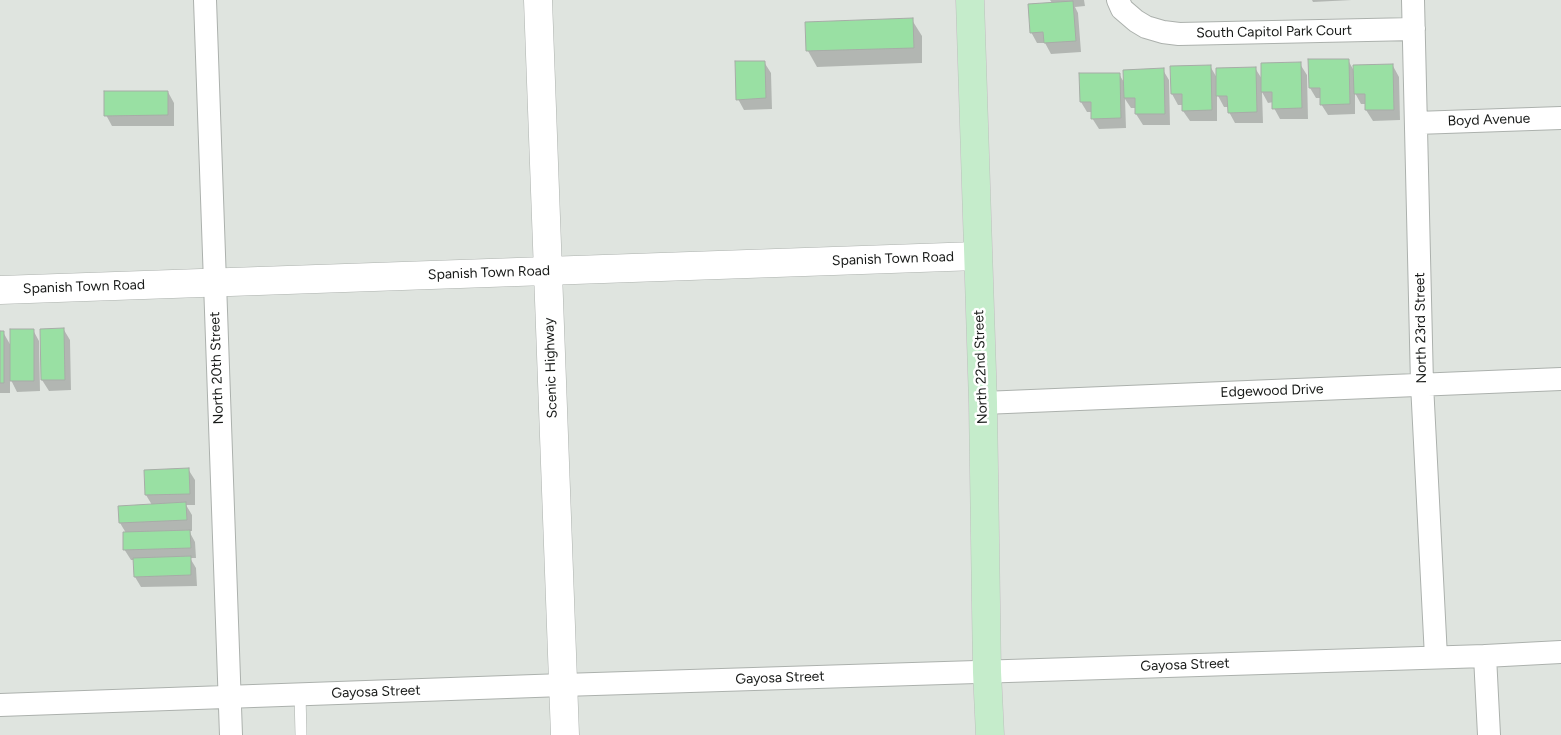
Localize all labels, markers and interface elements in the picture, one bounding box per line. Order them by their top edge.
street label: South Capitol Park Court [1196,22,1352,42]
street label: Boyd Avenue [1447,110,1531,130]
street label: Spanish Town Road [832,248,954,270]
street label: Spanish Town Road [428,262,550,284]
street label: North 23rd Street [1412,272,1430,384]
street label: Spanish Town Road [23,276,145,298]
street label: North 22nd Street [971,309,991,425]
street label: North 20th Street [207,311,227,425]
street label: Scenic Highway [541,317,561,419]
street label: Edgewood Drive [1220,381,1324,401]
street label: Gayosa Street [1140,655,1230,675]
street label: Gayosa Street [735,668,825,688]
street label: Gayosa Street [331,682,421,702]

